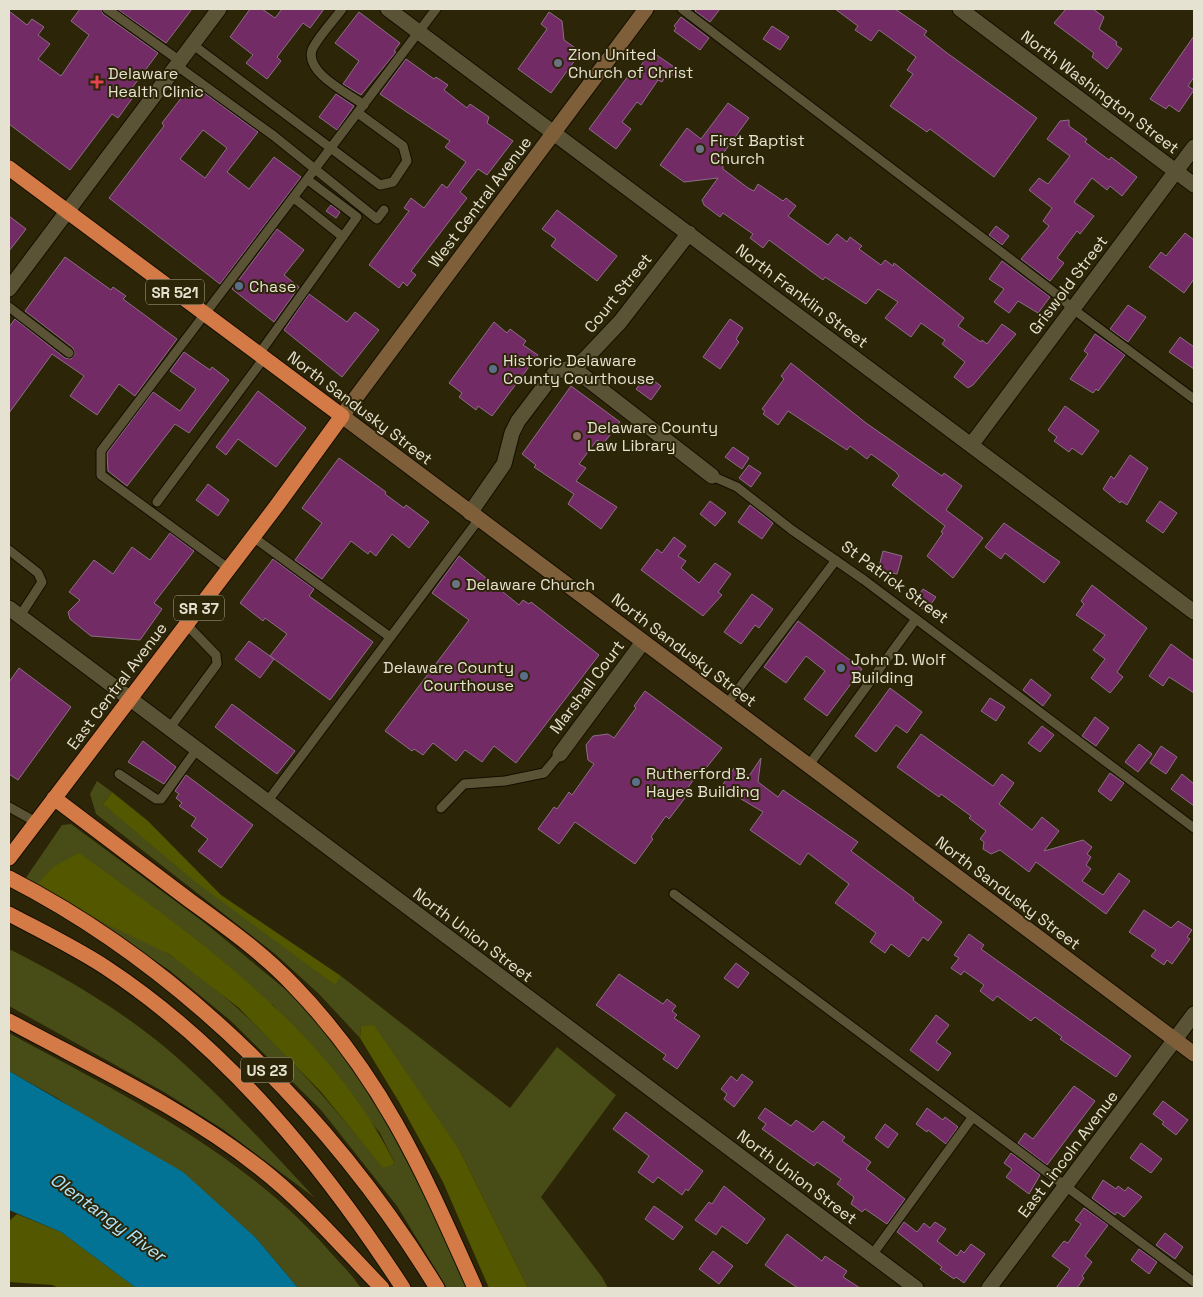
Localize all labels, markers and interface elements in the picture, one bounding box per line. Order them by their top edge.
street label: North Washington Street [1017,26,1183,158]
place label: Zion United Church of Christ [568,44,693,83]
marker: Zion United Church of Christ [552,57,564,69]
place label: Delaware Health Clinic [108,63,204,102]
marker: Delaware Health Clinic [90,75,104,89]
place label: First Baptist Church [710,130,805,169]
street label: West Central Avenue [424,132,536,272]
marker: First Baptist Church [694,143,706,155]
street label: Griswold Street [1024,231,1112,339]
street label: North Franklin Street [732,239,872,353]
street label: Court Street [580,249,656,337]
place label: Chase [249,276,296,297]
road number: SR 521 [146,280,204,304]
marker: Chase [233,280,245,292]
street label: North Sandusky Street [283,346,437,470]
place label: Historic Delaware County Courthouse [503,350,655,389]
marker: Historic Delaware County Courthouse [487,363,499,375]
place label: Delaware County Law Library [587,417,718,456]
marker: Delaware County Law Library [571,430,583,442]
street label: St Patrick Street [837,536,953,628]
place label: Delaware Church [466,574,595,595]
marker: Delaware Church [450,578,462,590]
street label: North Sandusky Street [607,588,761,712]
road number: SR 37 [174,596,224,620]
street label: East Central Avenue [62,618,172,754]
street label: Marshall Court [545,636,629,738]
place label: John D. Wolf Building [851,649,946,688]
place label: Delaware County Courthouse [383,657,514,696]
marker: John D. Wolf Building [835,662,847,674]
marker: Delaware County Courthouse [518,670,530,682]
place label: Rutherford B. Hayes Building [646,763,760,802]
marker: Rutherford B. Hayes Building [630,776,642,788]
street label: North Sandusky Street [931,831,1085,955]
street label: North Union Street [409,883,537,987]
road number: US 23 [241,1058,293,1082]
street label: East Lincoln Avenue [1013,1086,1123,1222]
street label: North Union Street [733,1125,861,1229]
water label: Olentangy River [46,1167,172,1268]

